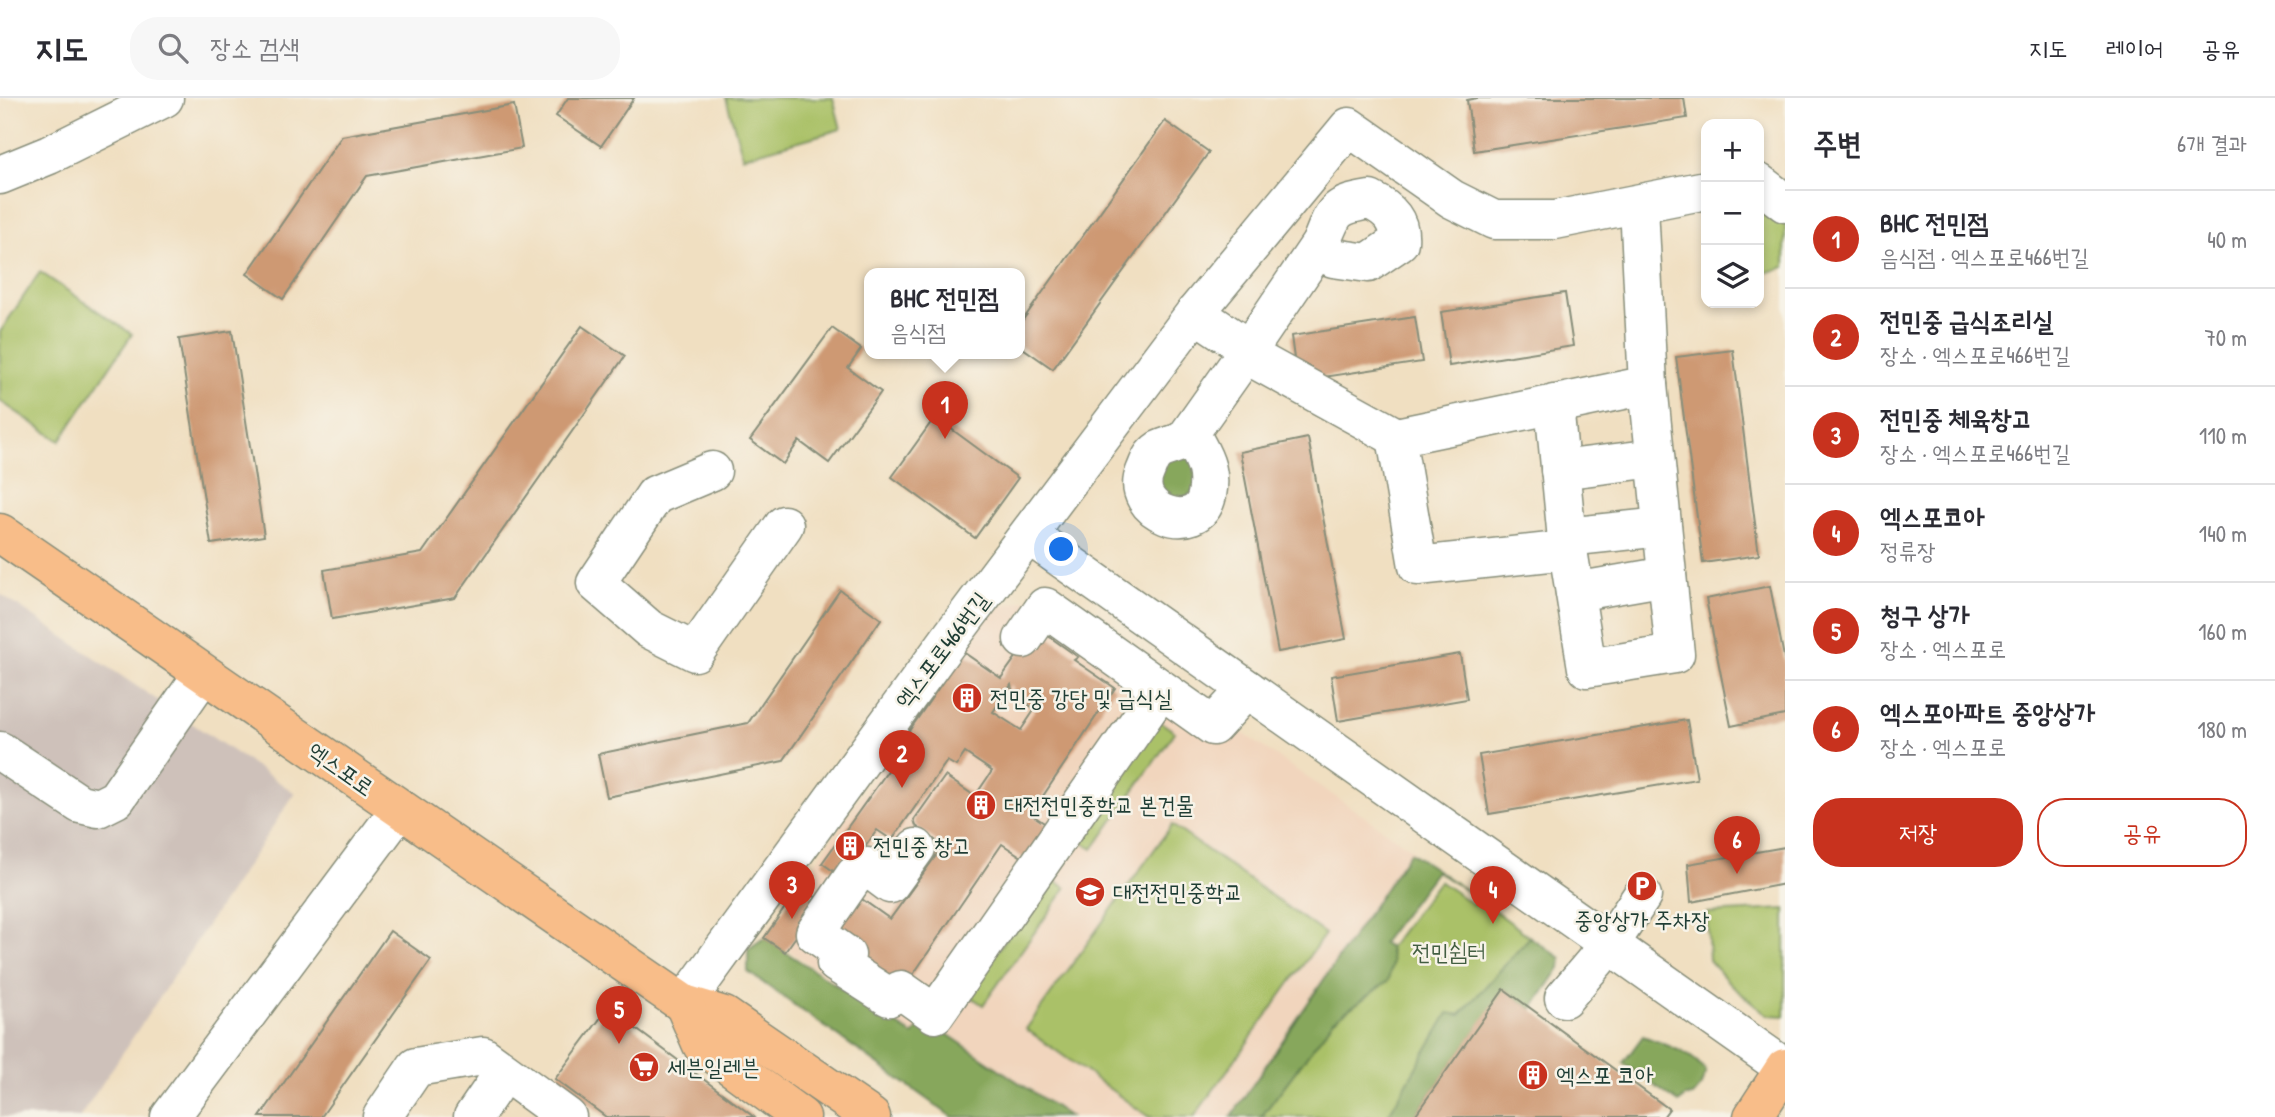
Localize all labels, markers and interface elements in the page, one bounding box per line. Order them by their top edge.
search box [130,17,620,80]
text: 지도 [35,26,88,70]
icon: search [154,29,192,67]
text: 장소 검색 [210,30,300,65]
text: 지도 [2029,32,2067,64]
text: 레이어 [2105,32,2163,64]
text: 공유 [2201,32,2240,64]
map controls [1701,119,1764,308]
button: + [1701,119,1764,182]
text: 주변 [1813,123,1861,163]
text: 6개 결과 [2177,128,2247,159]
button: − [1701,182,1764,245]
text: BHC 전민점 [1880,205,1988,240]
text: 1 [1832,224,1840,255]
text: 40 m [2207,224,2247,255]
text: 음식점 · 엑스포로466번길 [1880,241,2089,272]
button: layers [1701,245,1764,308]
popup [864,268,1025,359]
text: BHC 전민점 [890,280,999,315]
text: 전민중 급식조리실 [1880,303,2053,338]
text: 음식점 [890,316,946,347]
text: 2 [1831,322,1841,353]
text: 70 m [2204,322,2247,353]
text: 장소 · 엑스포로466번길 [1880,339,2070,370]
pin: 1 [922,381,968,439]
text: 전민중 체육창고 [1880,401,2032,436]
text: 3 [1831,420,1841,451]
text: 110 m [2199,420,2247,451]
text: 장소 · 엑스포로466번길 [1880,437,2070,468]
text: 엑스포코아 [1880,499,1985,534]
text: 4 [1832,518,1840,549]
text: 140 m [2199,518,2247,549]
your location [1044,532,1078,566]
text: 정류장 [1880,535,1936,566]
street label: 엑스포로466번길 [888,585,996,714]
text: 청구 상가 [1880,597,1970,632]
text: 5 [1831,616,1841,647]
text: 160 m [2198,616,2247,647]
text: 장소 · 엑스포로 [1880,633,2006,664]
building icon: 전민중 강당 및 급식실 [950,681,984,715]
place label: 전민중 강당 및 급식실 [990,682,1172,713]
text: 엑스포아파트 중앙상가 [1880,695,2095,730]
text: 6 [1831,714,1841,745]
text: 180 m [2197,714,2247,745]
pin: 2 [879,730,925,788]
text: 장소 · 엑스포로 [1880,731,2006,762]
street label: 엑스포로 [302,735,380,803]
building icon: 대전전민중학교 본건물 [964,788,998,822]
place label: 대전전민중학교 본건물 [1004,789,1194,820]
button: 저장 [1813,798,2023,867]
button: 공유 [2037,798,2247,867]
pin: 6 [1714,816,1760,874]
building icon: 전민중 창고 [833,829,867,863]
place label: 전민중 창고 [873,830,971,861]
pin: 3 [769,861,815,919]
pin: 4 [1470,866,1516,924]
parking icon: 중앙상가 주차장 [1625,869,1659,903]
school or university icon: 대전전민중학교 [1073,875,1107,909]
place label: 대전전민중학교 [1113,876,1243,907]
place label: 중앙상가 주차장 [1575,904,1709,935]
park label: 전민쉼터 [1412,936,1486,967]
pin: 5 [596,986,642,1044]
supermarket icon: 세븐일레븐 [627,1050,661,1084]
place label: 세븐일레븐 [667,1051,760,1082]
building icon: 엑스포 코아 [1516,1058,1550,1092]
place label: 엑스포 코아 [1556,1059,1654,1090]

